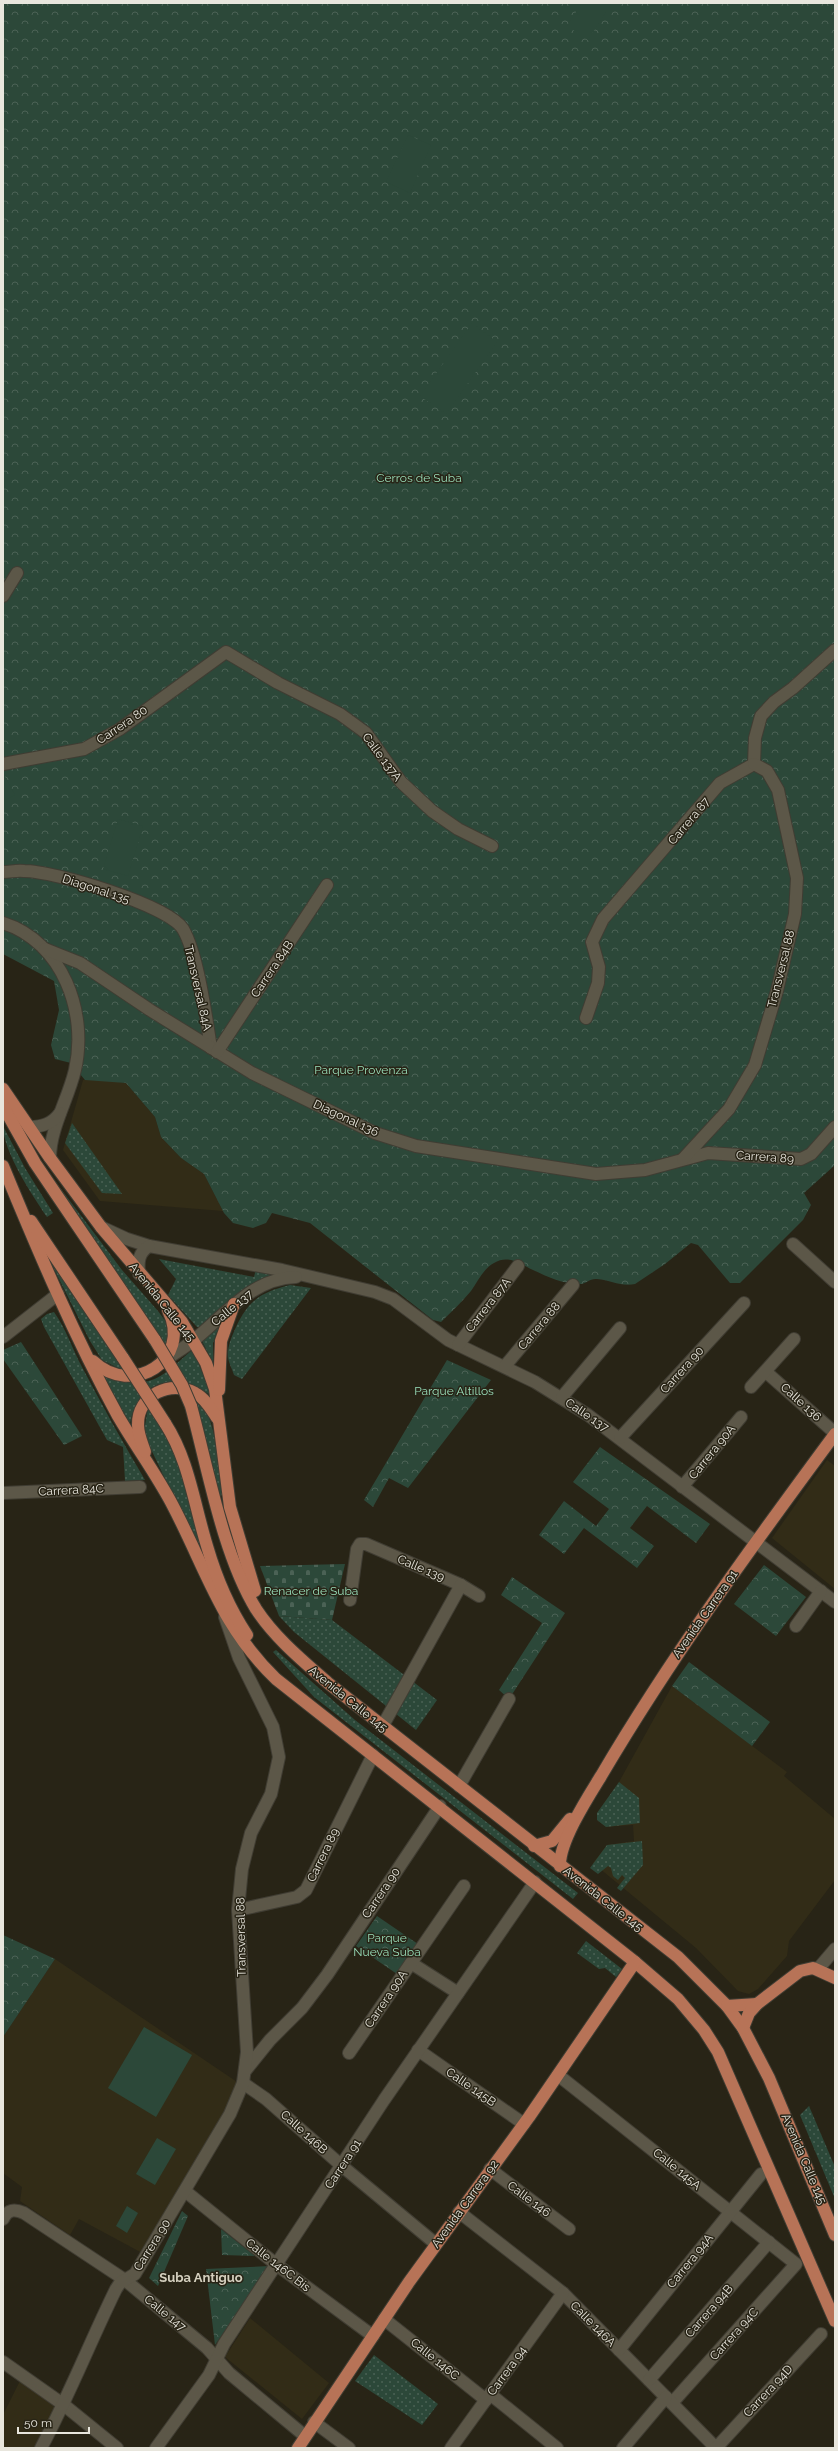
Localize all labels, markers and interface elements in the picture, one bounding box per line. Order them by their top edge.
park label: Cerros de Suba [376,471,462,485]
street label: Carrera 80 [94,703,150,747]
street label: Calle 137A [359,730,405,784]
street label: Carrera 87 [665,794,713,847]
street label: Diagonal 135 [61,872,132,907]
street label: Transversal 88 [765,929,797,1009]
street label: Carrera 84B [248,938,296,1000]
street label: Transversal 84A [181,944,215,1032]
park label: Parque Provenza [314,1063,408,1077]
street label: Diagonal 136 [311,1097,381,1139]
street label: Carrera 89 [736,1148,794,1166]
street label: Avenida Calle 145 [126,1260,198,1345]
street label: Carrera 87A [462,1275,514,1335]
street label: Calle 137 [208,1287,256,1329]
street label: Carrera 88 [515,1299,563,1353]
street label: Carrera 90 [657,1344,707,1396]
street label: Calle 136 [778,1380,824,1424]
park label: Parque Altillos [414,1384,494,1398]
street label: Calle 137 [563,1395,612,1435]
street label: Carrera 90A [686,1422,738,1482]
street label: Carrera 84C [38,1481,104,1499]
street label: Calle 139 [395,1552,447,1584]
street label: Avenida Carrera 91 [670,1568,740,1660]
park label: Renacer de Suba [264,1584,358,1598]
street label: Avenida Calle 145 [306,1663,391,1735]
street label: Carrera 89 [304,1826,342,1884]
street label: Avenida Calle 145 [560,1864,646,1935]
street label: Carrera 90 [359,1865,403,1921]
street label: Transversal 88 [233,1897,249,1977]
park label: Parque Nueva Suba [353,1931,421,1959]
street label: Carrera 90A [362,1968,410,2030]
street label: Calle 145B [443,2065,499,2109]
street label: Calle 146B [278,2107,330,2157]
street label: Avenida Calle 145 [779,2112,830,2207]
street label: Carrera 91 [322,2137,364,2191]
street label: Calle 145A [650,2145,704,2193]
street label: Avenida Carrera 92 [429,2158,501,2250]
street label: Calle 146 [505,2178,553,2220]
street label: Carrera 90 [131,2217,173,2273]
street label: Carrera 94A [664,2231,716,2291]
street label: Calle 146C Bis [243,2235,313,2295]
district label: Suba Antiguo [159,2270,243,2285]
street label: Carrera 94B [682,2282,736,2340]
street label: Calle 147 [141,2292,189,2334]
street label: Calle 146A [567,2298,619,2350]
street label: Carrera 94C [707,2305,761,2363]
street label: Calle 146C [408,2335,462,2383]
street label: Carrera 94 [484,2343,530,2398]
street label: Carrera 94D [740,2362,796,2420]
scale bar [18,2409,89,2435]
text: 50 m [24,2416,52,2430]

